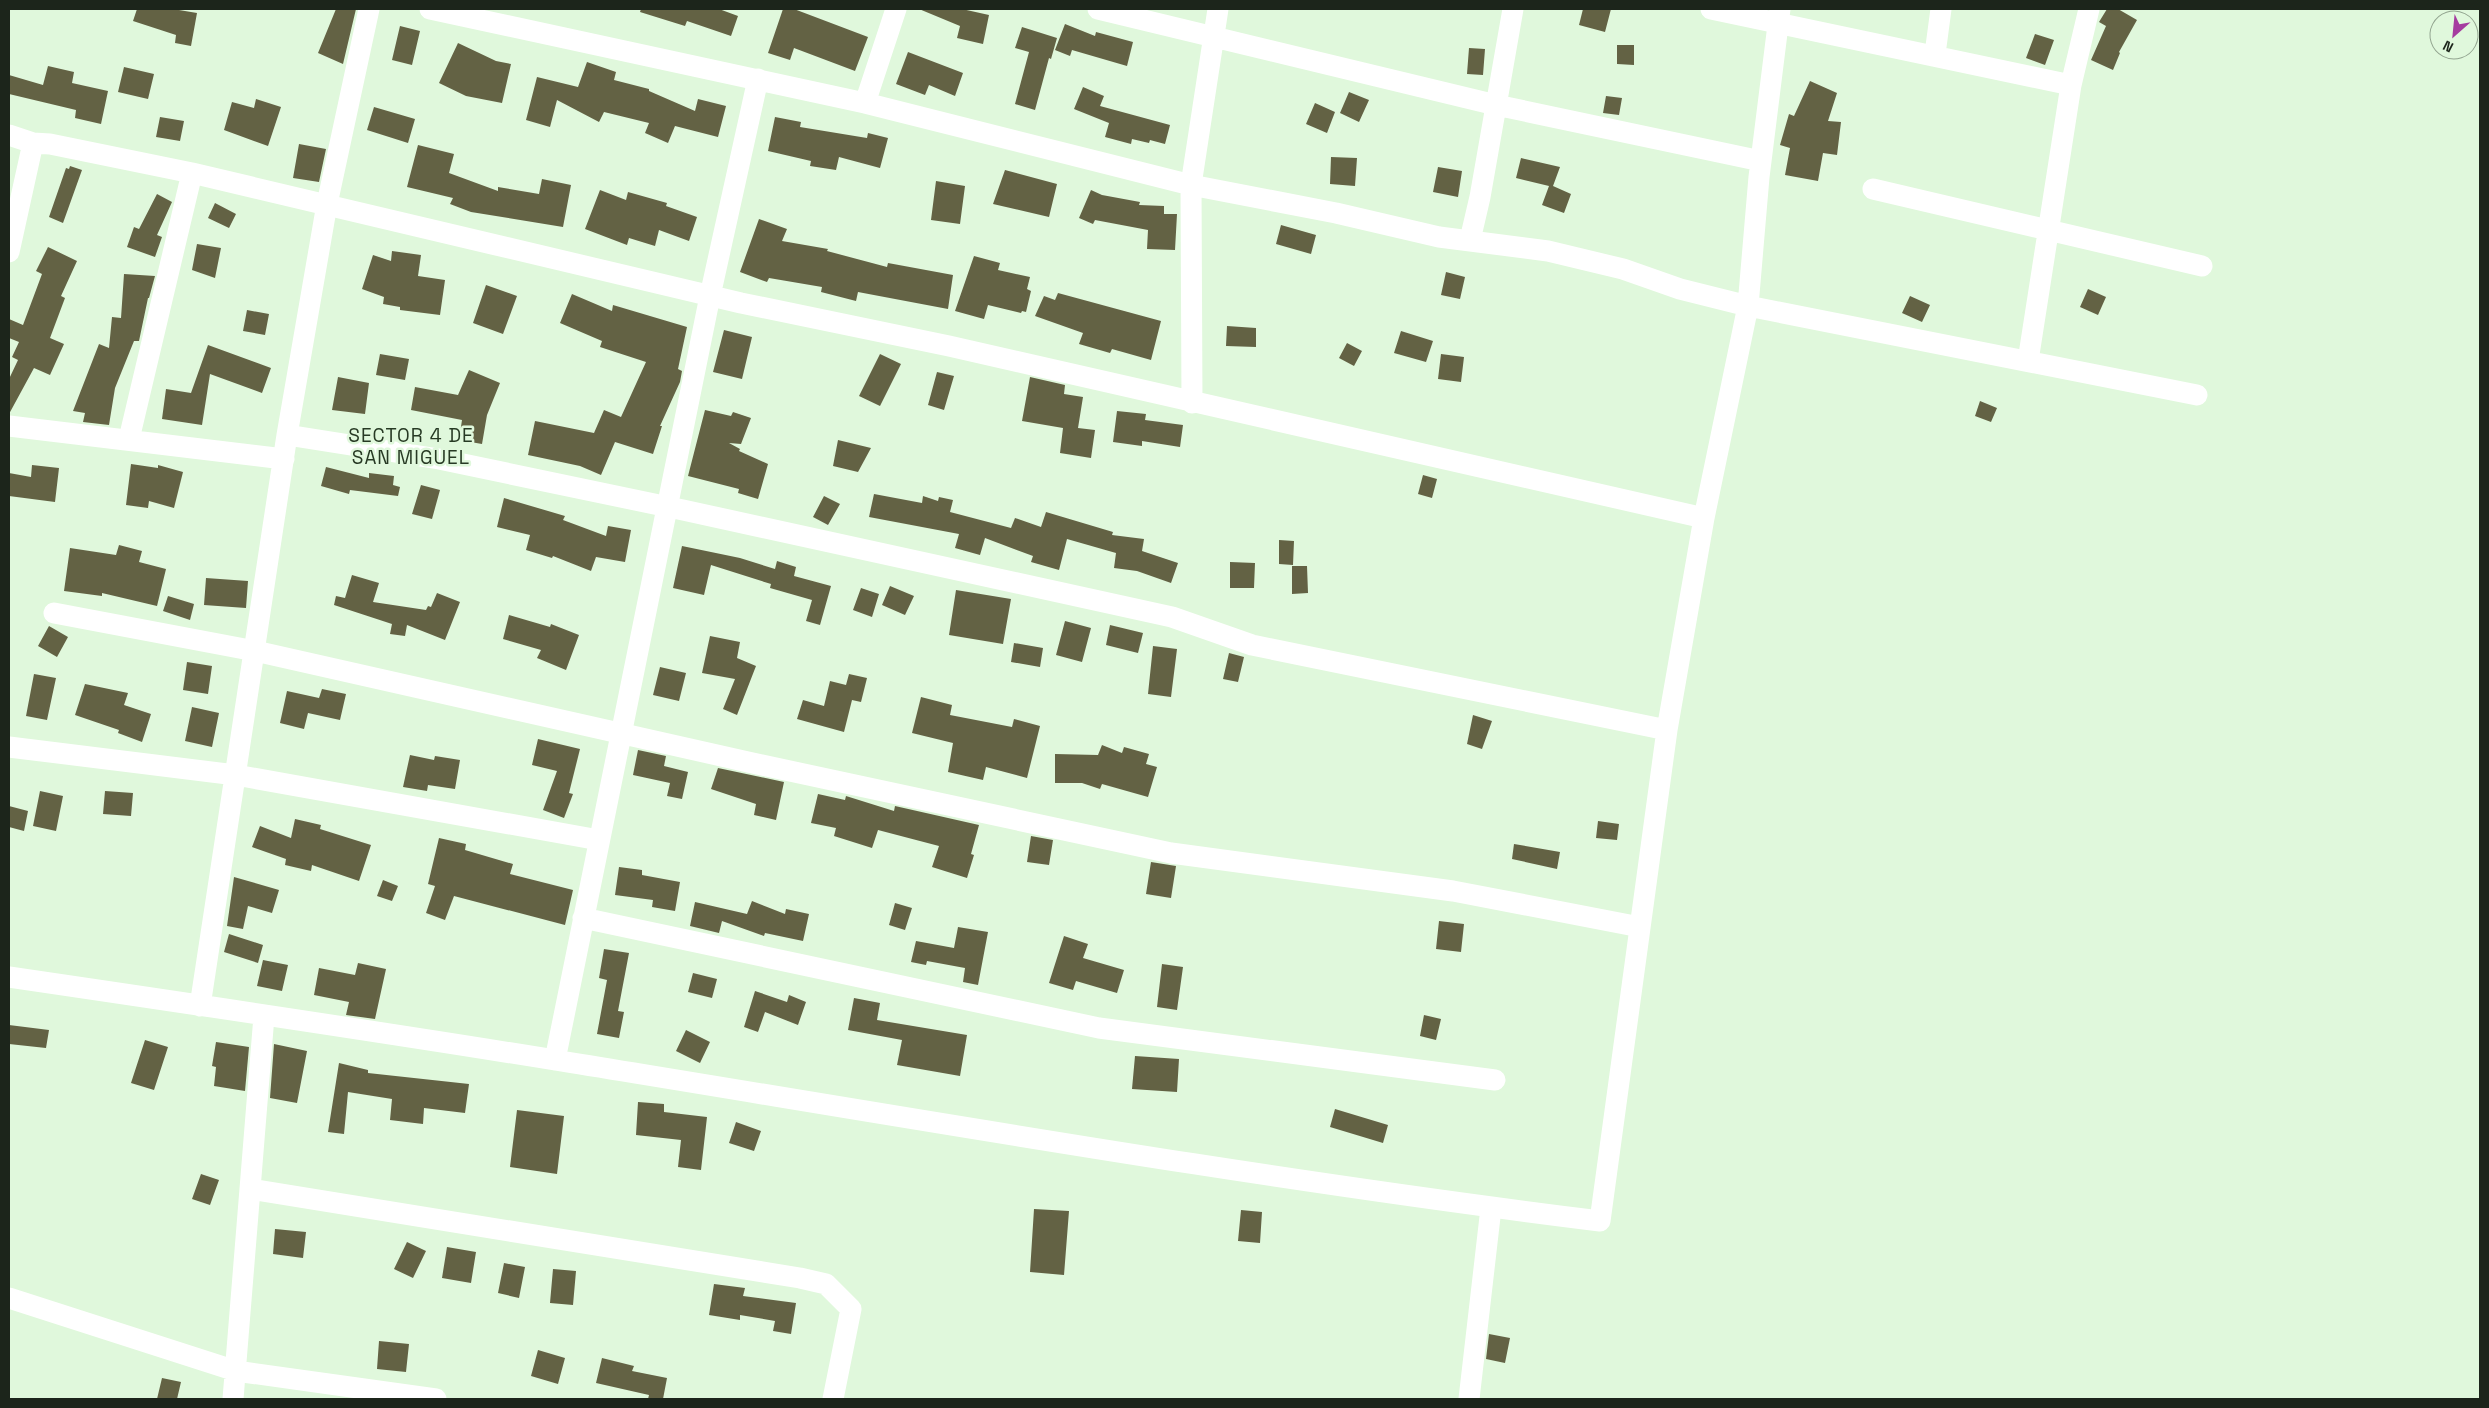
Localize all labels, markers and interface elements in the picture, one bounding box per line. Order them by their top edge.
north arrow [2429,10,2479,60]
text: N [2440,36,2456,57]
district label: SECTOR 4 DE SAN MIGUEL [348,423,474,470]

